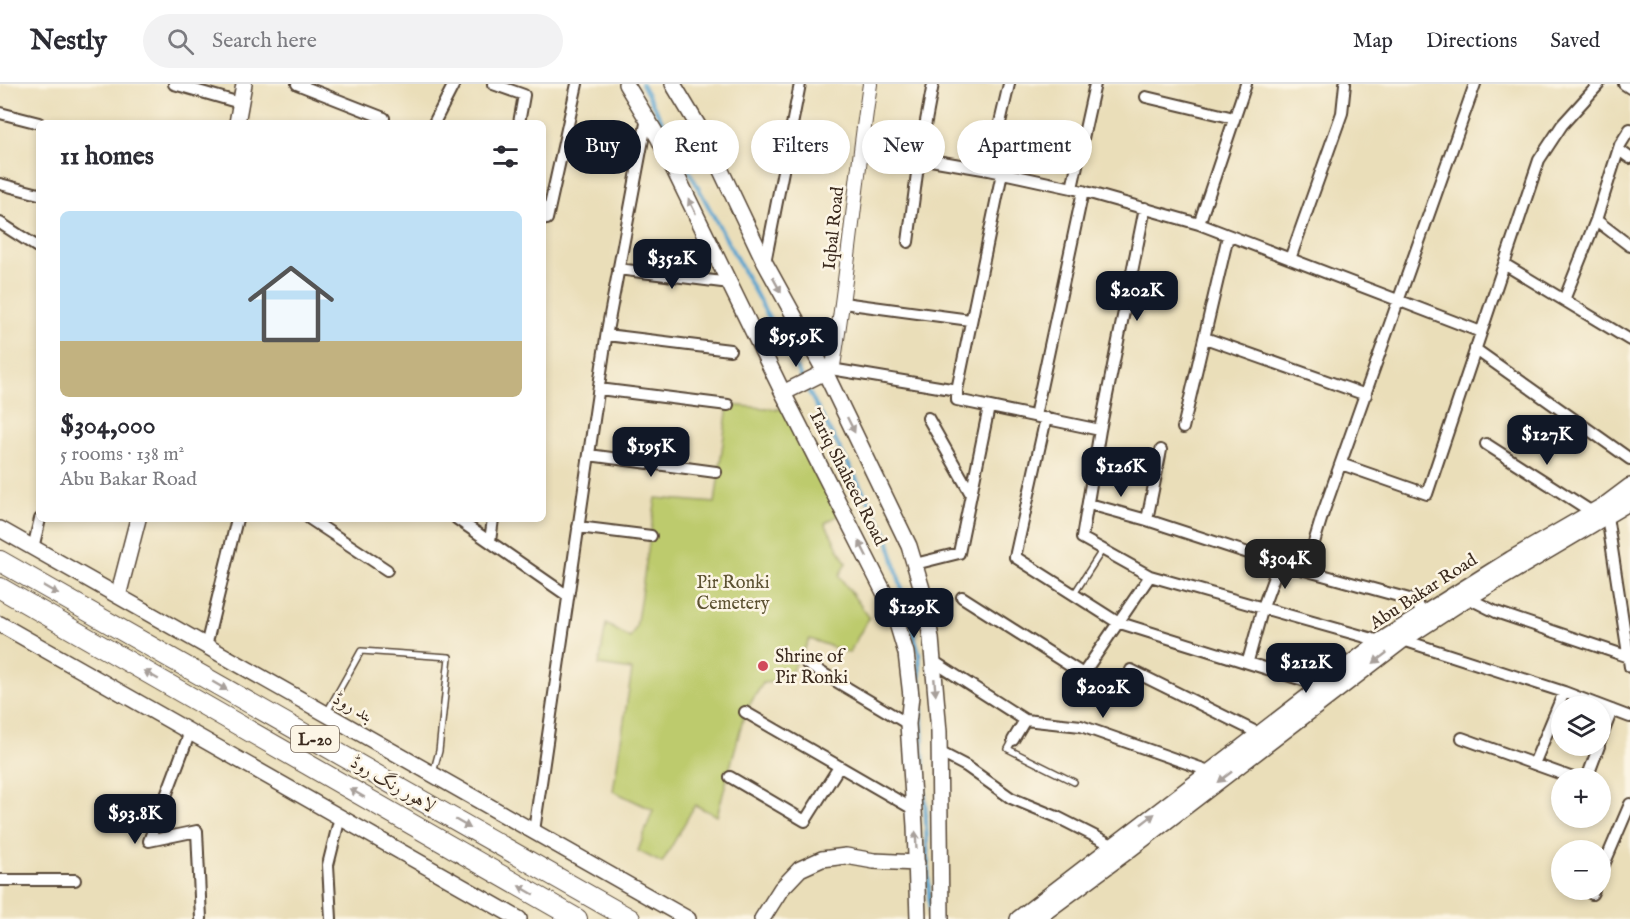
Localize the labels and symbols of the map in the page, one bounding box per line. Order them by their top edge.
street label: Iqbal Road [819,185,850,271]
one-way arrow [687,197,696,214]
pin: $352K [630,239,714,290]
pin: $202K [1095,271,1179,322]
one-way arrow [772,276,782,293]
pin: $95.9K [747,317,845,368]
street label: Tariq Shaheed Road [802,405,891,550]
pin: $127K [1505,415,1589,466]
one-way arrow [846,416,855,433]
pin: $195K [609,427,693,478]
pin: $126K [1079,447,1163,498]
pin: $304K [1243,539,1327,590]
one-way arrow [858,541,868,558]
street label: Abu Bakar Road [1365,549,1482,636]
park label: Pir Ronki Cemetery [696,572,770,616]
one-way arrow [43,584,59,595]
pin: $129K [872,588,956,639]
pin: $212K [1264,643,1348,694]
place label: Shrine of Pir Ronki [775,646,848,690]
one-way arrow [1372,651,1388,664]
marker: Shrine of Pir Ronki [756,659,770,673]
pin: $202K [1061,668,1145,719]
one-way arrow [143,670,160,680]
one-way arrow [930,678,940,697]
one-way arrow [212,681,229,691]
street label: بند روڈ [328,688,376,729]
road number: L-20 [291,726,339,752]
street label: لاہور رنگ روڈ [346,750,440,819]
one-way arrow [1218,770,1233,782]
one-way arrow [349,787,365,798]
pin: $93.8K [86,794,184,845]
one-way arrow [1140,814,1155,826]
one-way arrow [455,819,472,829]
one-way arrow [911,830,920,849]
one-way arrow [517,885,534,895]

